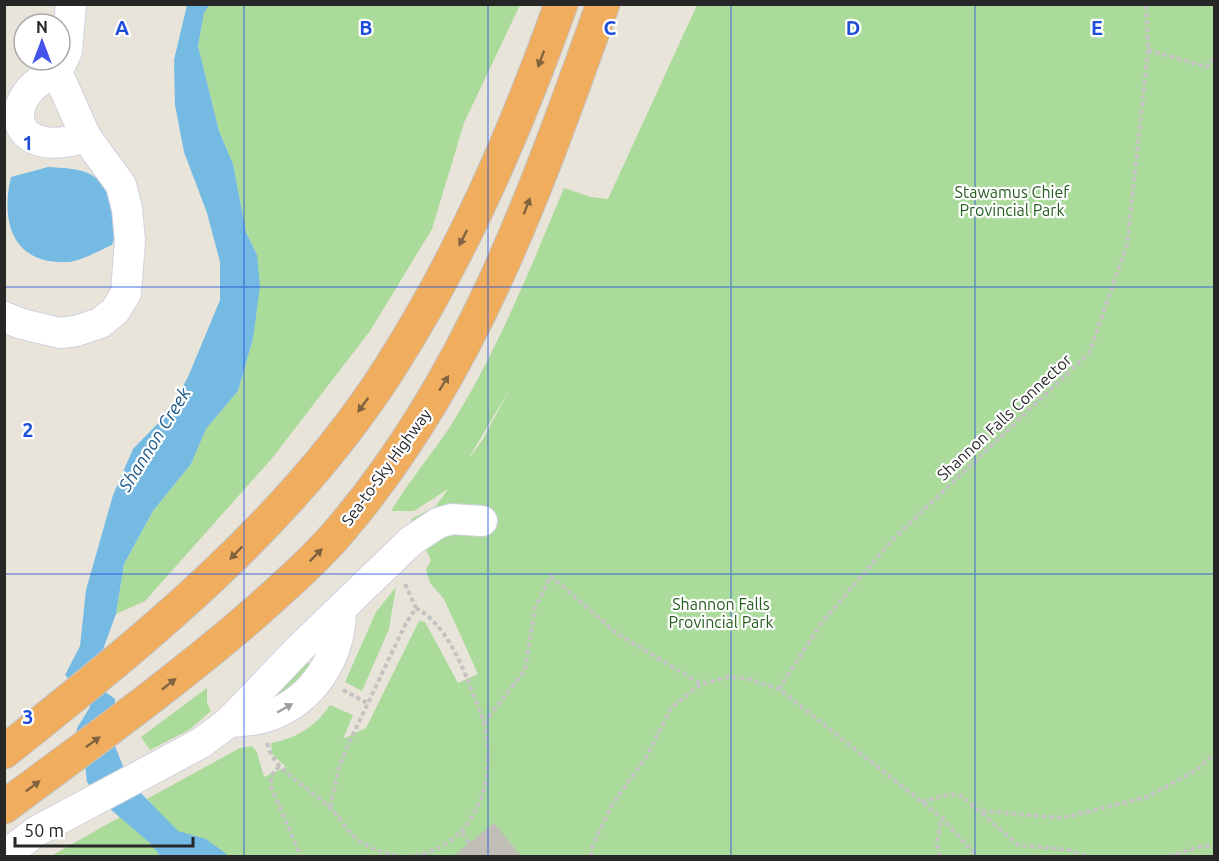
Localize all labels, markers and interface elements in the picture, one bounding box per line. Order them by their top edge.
north arrow [12,12,72,72]
text: A [115,16,129,39]
text: B [359,16,373,39]
text: C [604,16,617,39]
text: D [846,16,860,39]
text: E [1091,16,1103,39]
text: N [36,18,48,36]
one-way arrow [536,51,546,69]
text: 1 [22,131,34,154]
park label: Stawamus Chief Provincial Park [955,183,1070,219]
one-way arrow [522,197,532,215]
one-way arrow [458,229,467,246]
street label: Shannon Falls Connector [933,350,1075,484]
one-way arrow [439,375,450,391]
water label: Shannon Creek [114,383,194,495]
one-way arrow [357,397,369,413]
street label: Sea-to-Sky Highway [338,405,435,529]
text: 2 [22,418,34,441]
one-way arrow [229,545,243,559]
one-way arrow [308,549,322,563]
park label: Shannon Falls Provincial Park [669,595,773,631]
one-way arrow [161,678,177,690]
one-way arrow [277,702,293,713]
text: 3 [22,705,34,728]
one-way arrow [84,736,100,748]
one-way arrow [25,780,41,792]
scale bar [15,810,194,848]
text: 50 m [24,820,64,840]

